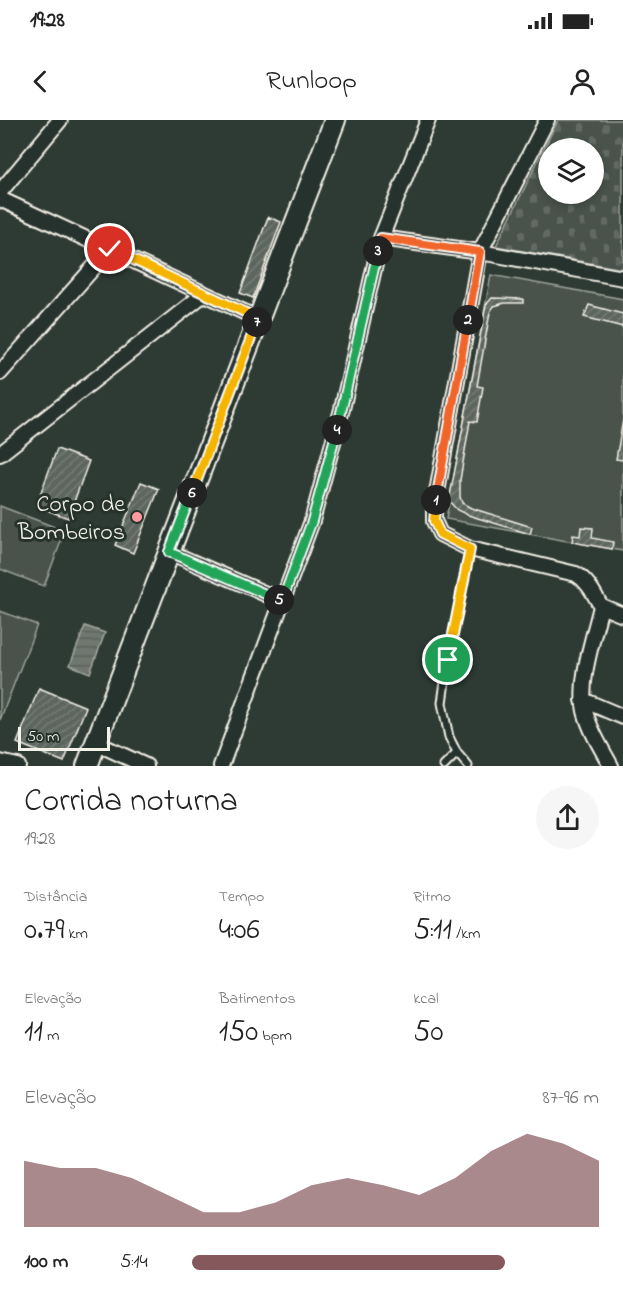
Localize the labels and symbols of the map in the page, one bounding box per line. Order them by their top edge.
pin [84,223,135,274]
pin: 3 [363,236,393,266]
pin: 2 [453,305,483,335]
pin: 7 [242,307,272,337]
pin: 4 [322,415,352,445]
pin: 6 [177,478,207,508]
pin: 1 [421,485,451,515]
place label: Corpo de Bombeiros [17,488,125,551]
marker: Corpo de Bombeiros [130,510,144,524]
pin: 5 [264,585,294,615]
pin [422,634,473,685]
scale bar [18,724,110,752]

